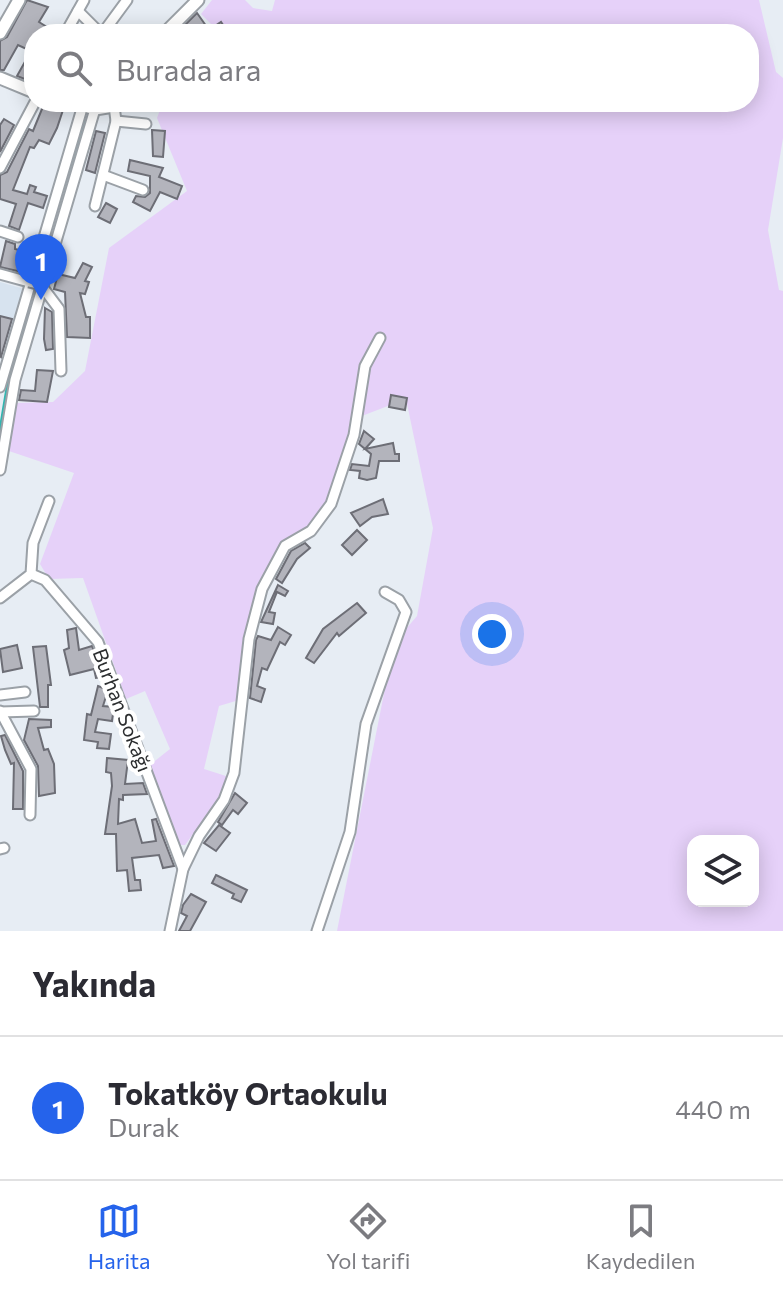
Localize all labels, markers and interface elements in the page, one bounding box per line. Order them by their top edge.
search box [24,24,759,112]
icon: search [52,46,96,90]
text: Burada ara [116,50,261,87]
pin: 1 [15,234,67,300]
your location [472,614,512,654]
street label: Burhan Sokağı [88,645,158,775]
map controls [687,835,759,907]
button: layers [687,835,759,907]
text: Yakında [32,962,156,1004]
text: Tokatköy Ortaokulu [108,1074,388,1111]
text: 1 [52,1093,64,1124]
text: 440 m [675,1093,751,1124]
text: Durak [108,1111,180,1142]
tab: Harita [88,1199,151,1274]
tab: Yol tarifi [326,1199,410,1274]
tab: Kaydedilen [586,1199,695,1274]

